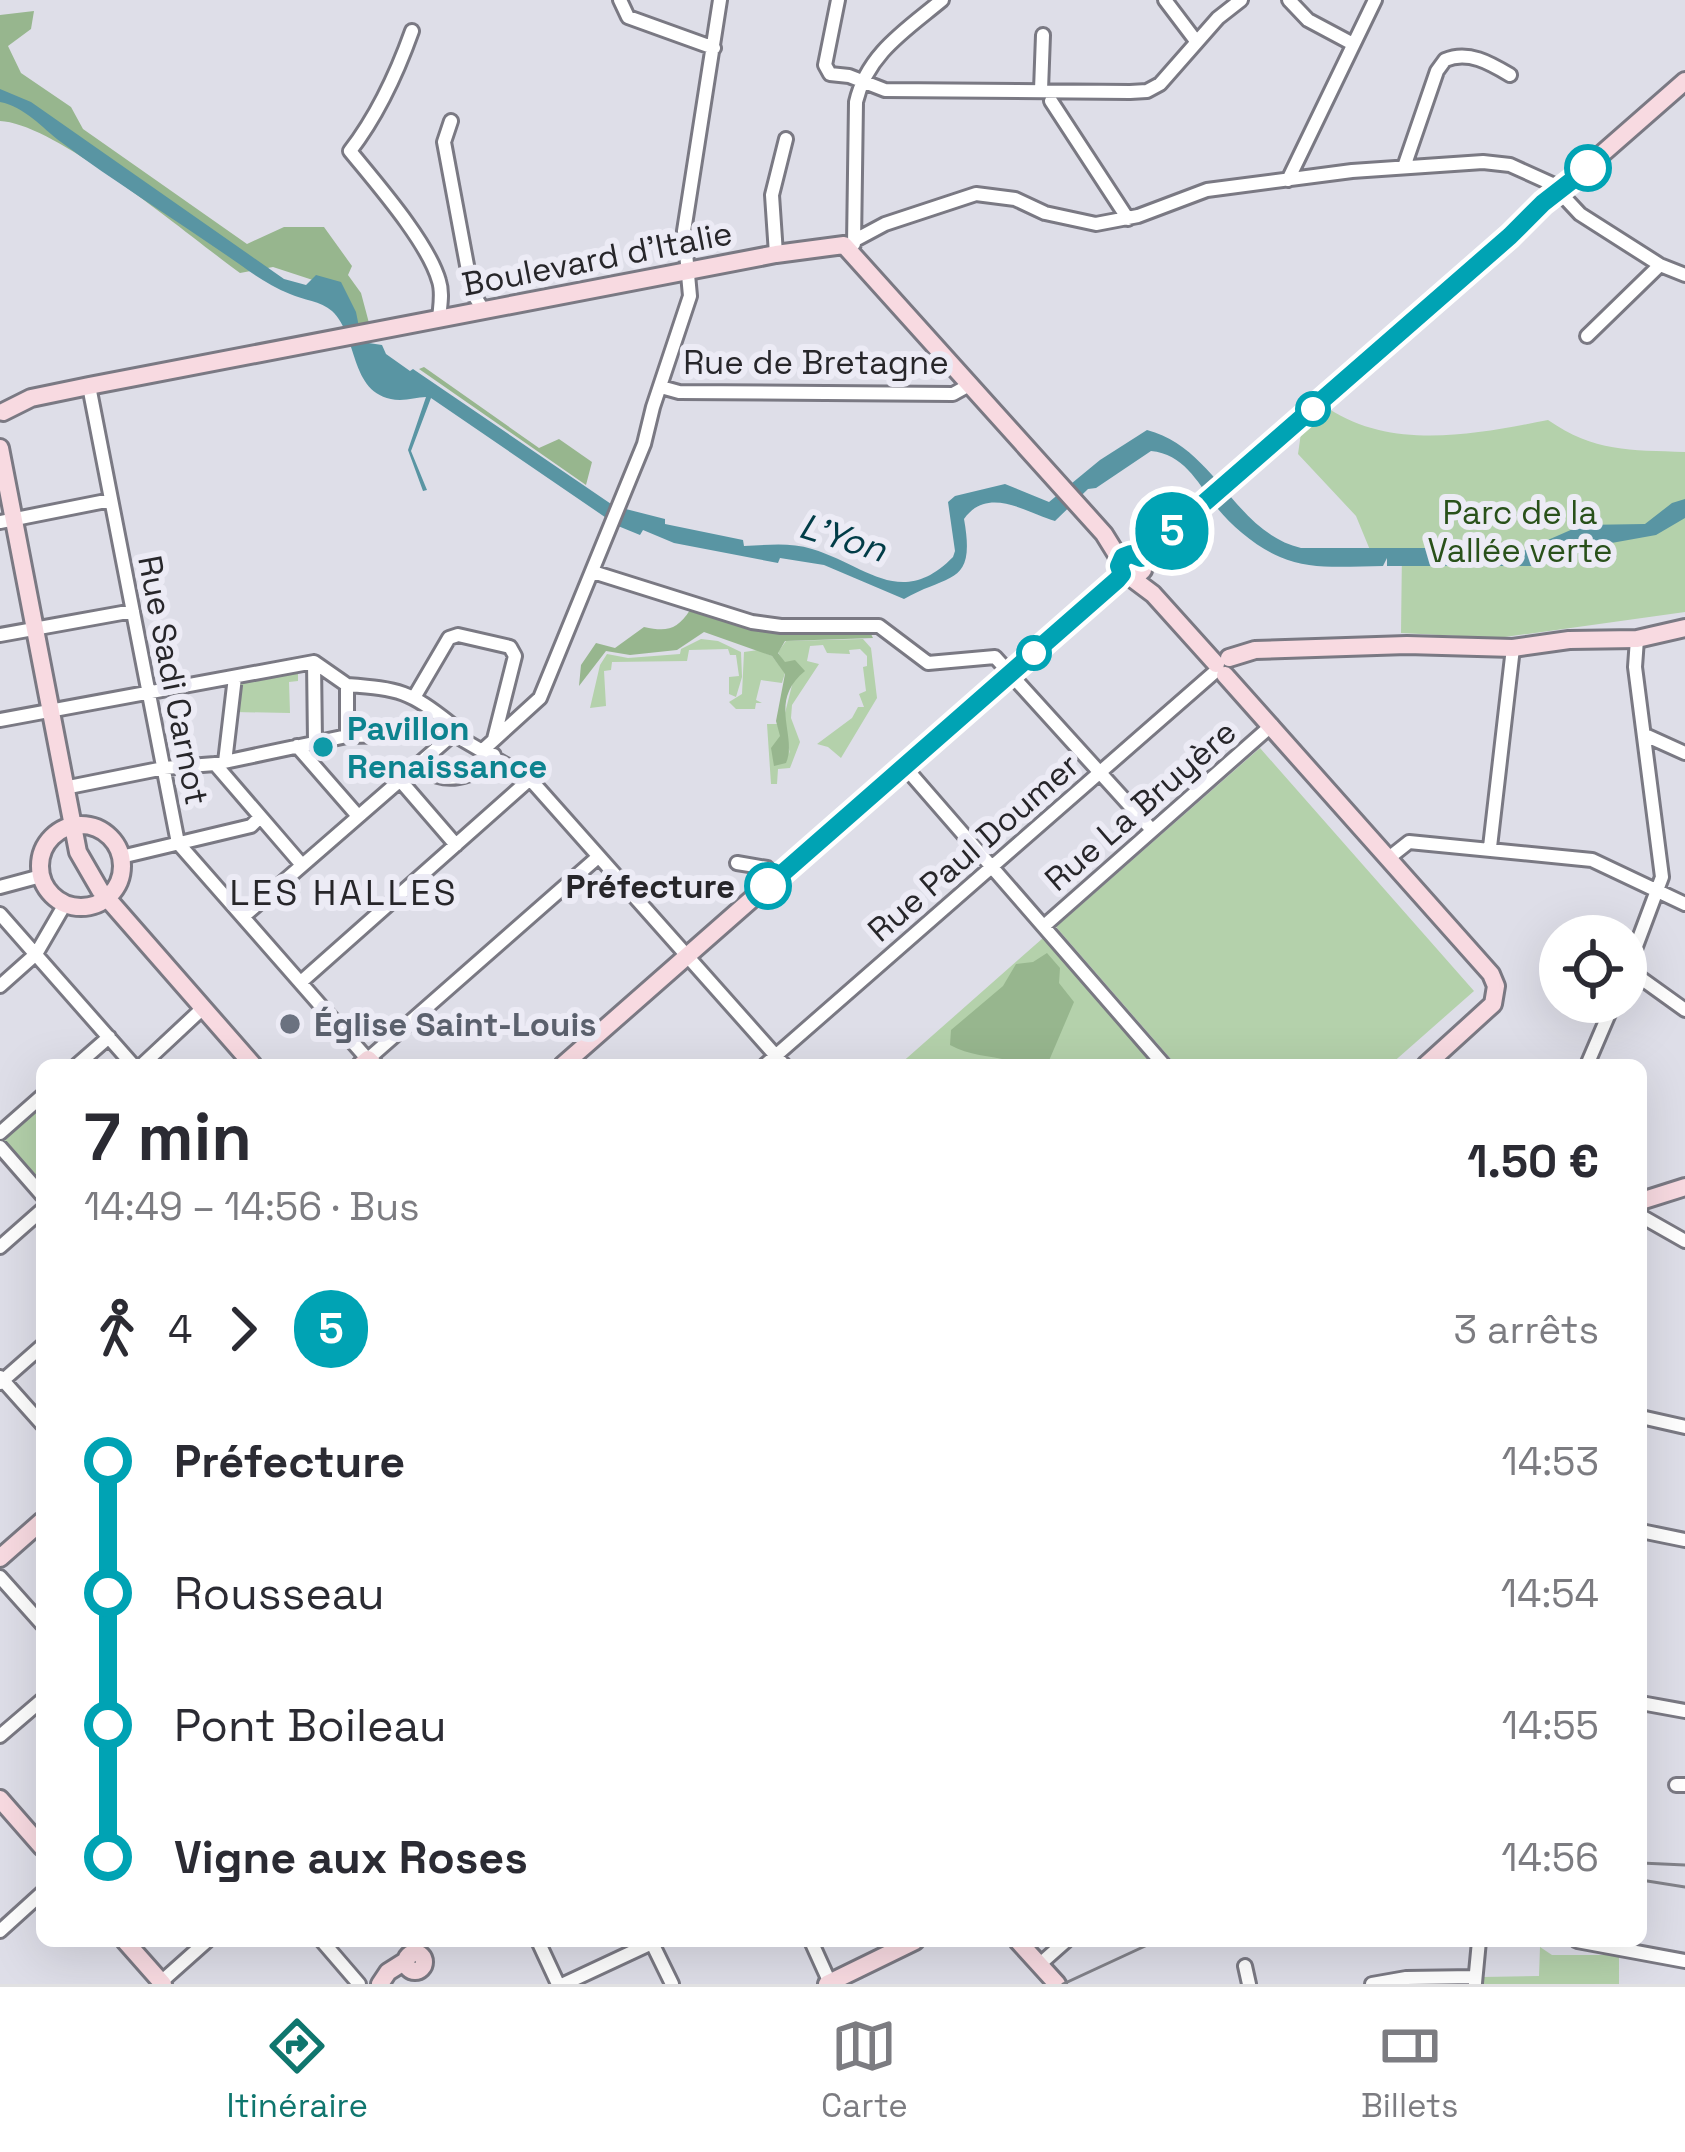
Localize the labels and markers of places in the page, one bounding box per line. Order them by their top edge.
unlabelled marker [1566,146,1610,190]
unlabelled marker [1297,393,1329,425]
unlabelled marker [1018,637,1050,669]
place label: Pavillon Renaissance [347,708,547,788]
marker: Pavillon Renaissance [310,734,336,760]
marker: Préfecture [746,864,790,908]
place label: Préfecture [565,866,735,908]
place label: Église Saint-Louis [314,1004,596,1046]
marker: Église Saint-Louis [277,1011,303,1037]

